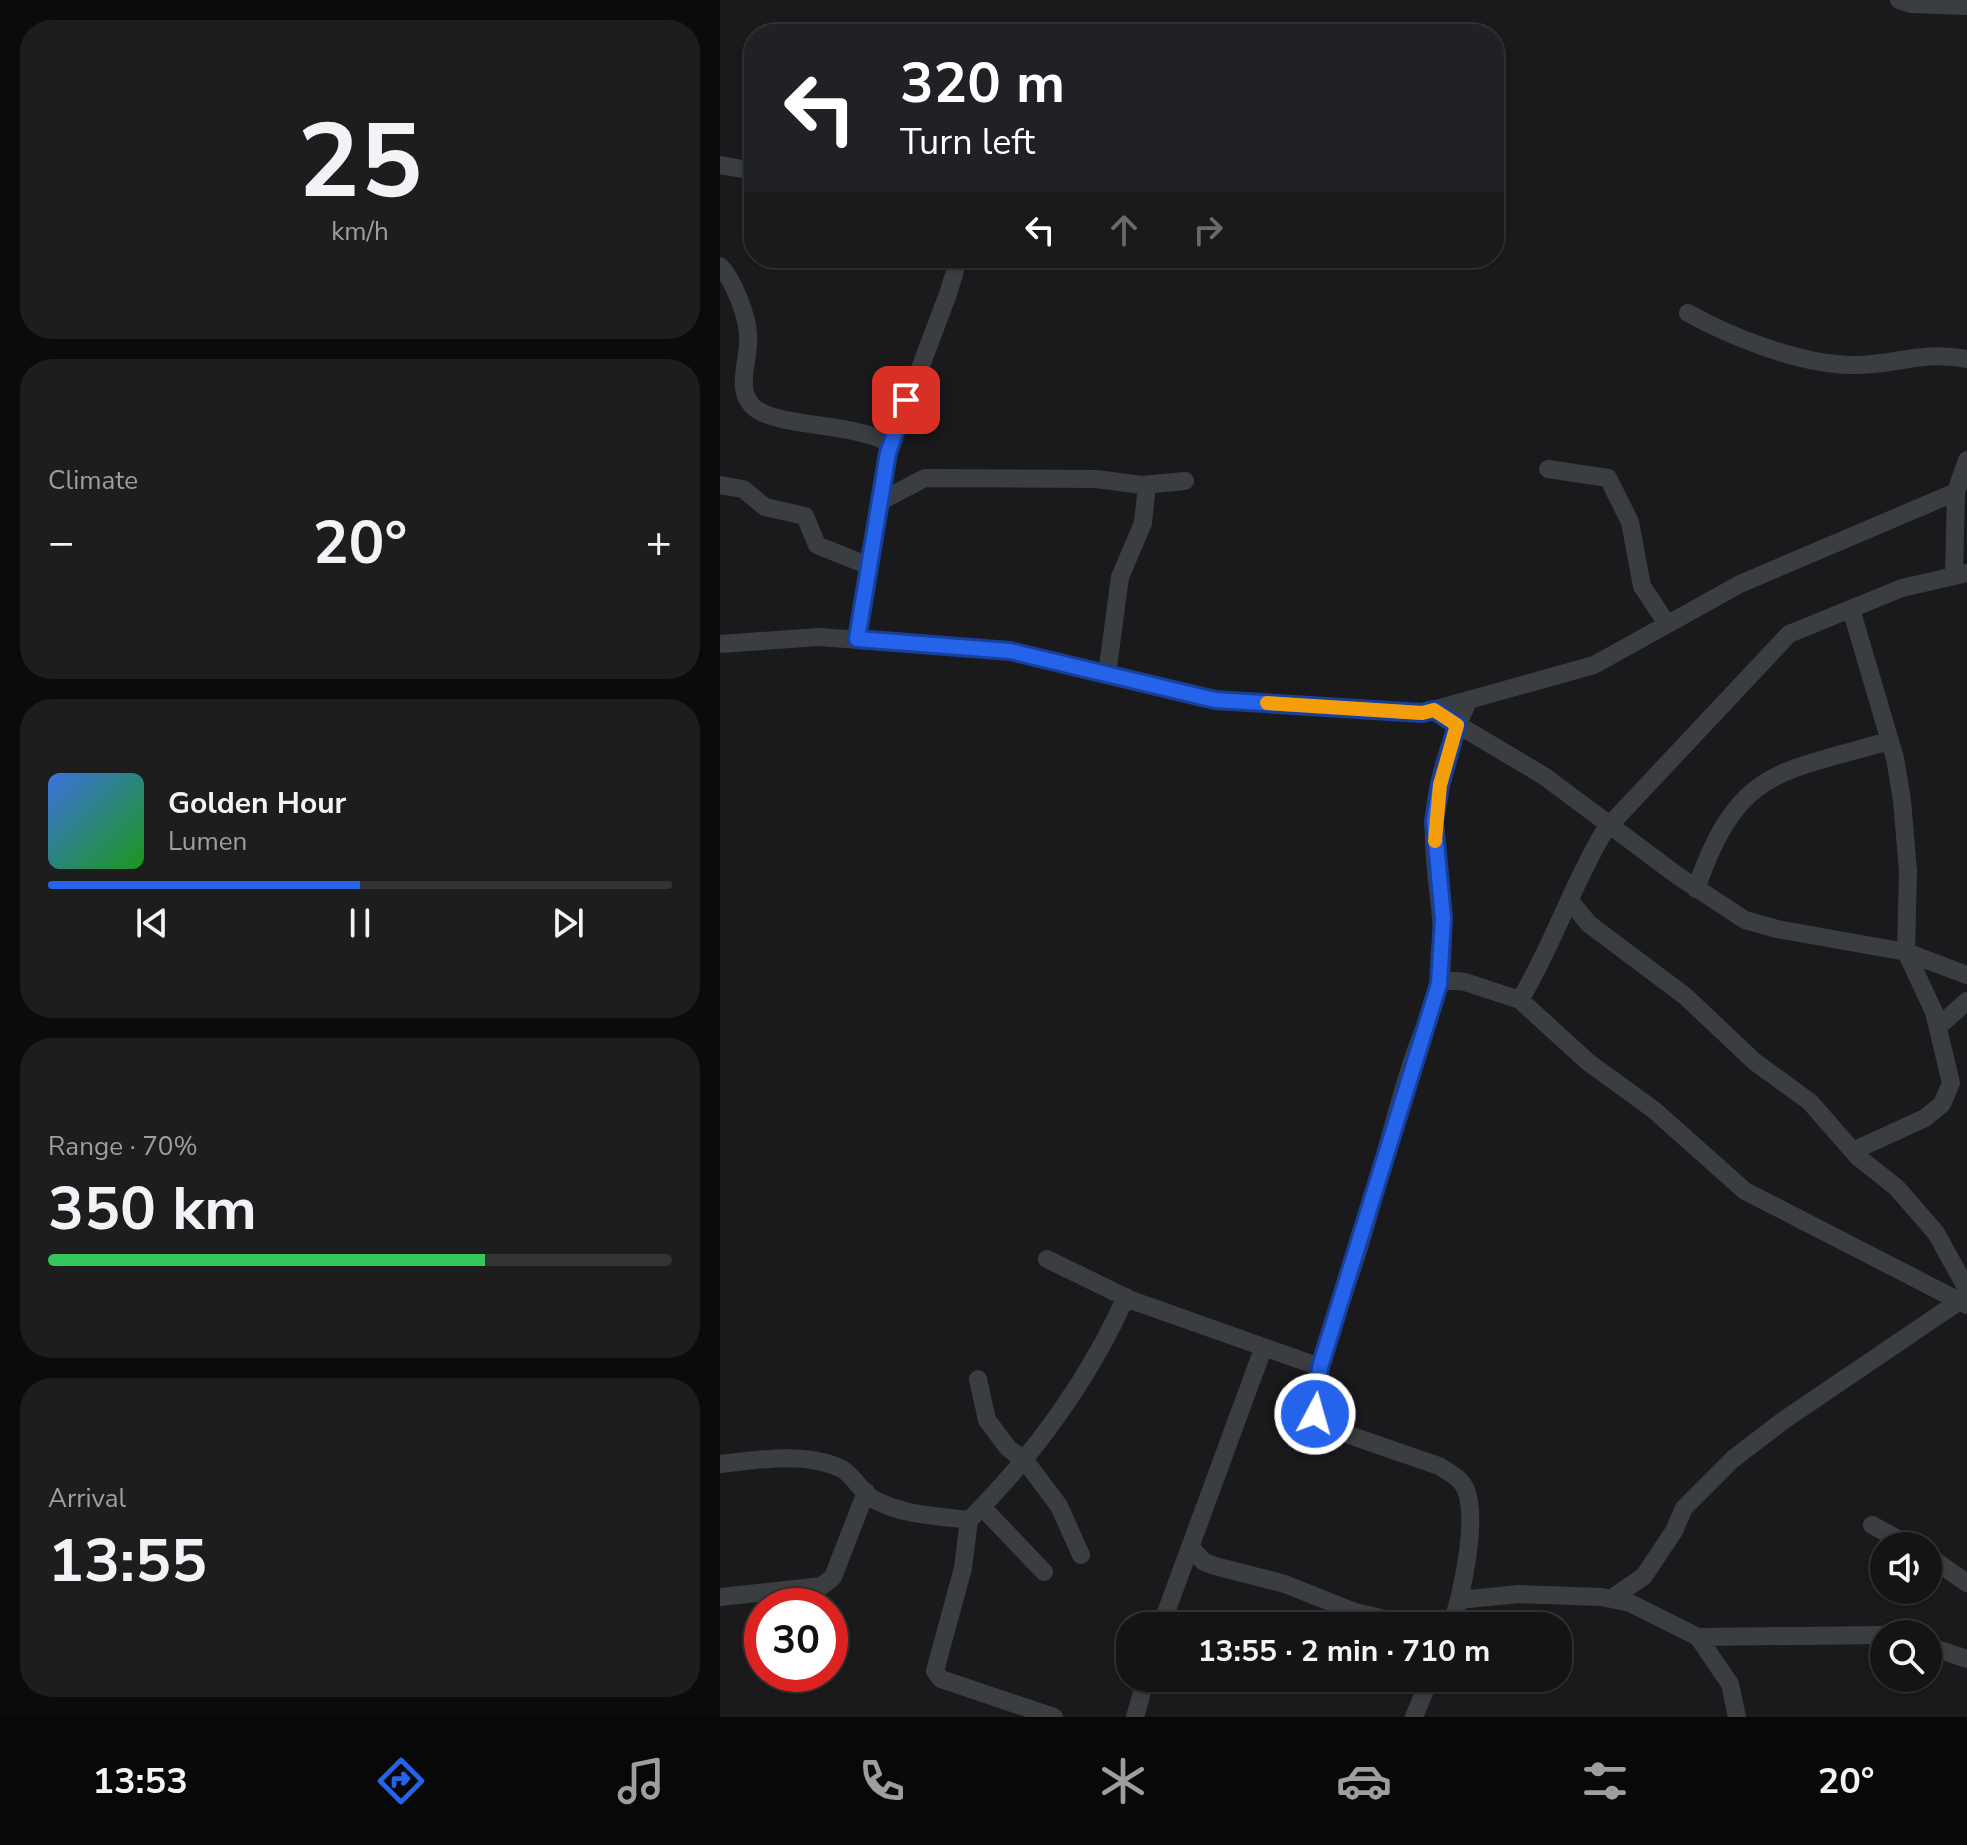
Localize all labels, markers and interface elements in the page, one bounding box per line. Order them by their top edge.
text: 320 m [900,45,1065,122]
icon: left [768,56,872,160]
text: 25 [298,91,422,233]
text: Turn left [900,118,1035,167]
icon: left [1018,208,1062,252]
icon: ahead [1102,208,1146,252]
icon: right [1186,208,1230,252]
text: km/h [331,214,389,249]
pin [872,366,940,434]
icon: arrive [884,378,928,422]
text: Climate [48,463,138,498]
text: 20° [313,502,407,584]
text: − [48,513,74,573]
text: + [646,513,672,573]
text: Golden Hour [168,783,346,824]
text: Lumen [168,824,247,859]
icon: previous [130,901,174,945]
icon: pause [338,901,382,945]
icon: next [546,901,590,945]
text: Range · 70% [48,1129,198,1164]
text: 350 km [48,1168,257,1250]
position arrow [1273,1372,1357,1456]
text: Arrival [48,1481,126,1516]
text: 13:55 [48,1520,207,1602]
map controls [1870,1532,1942,1692]
button: sound [1870,1532,1942,1604]
speed limit sign: 30 [744,1588,848,1692]
button: search [1870,1620,1942,1692]
text: 13:55 · 2 min · 710 m [1198,1631,1490,1672]
icon: directions [373,1753,429,1809]
icon: music [613,1753,669,1809]
icon: phone [854,1753,910,1809]
icon: climate [1095,1753,1151,1809]
icon: car [1336,1753,1392,1809]
icon: filters [1577,1753,1633,1809]
text: 13:53 [92,1757,188,1806]
text: 20° [1818,1757,1875,1806]

